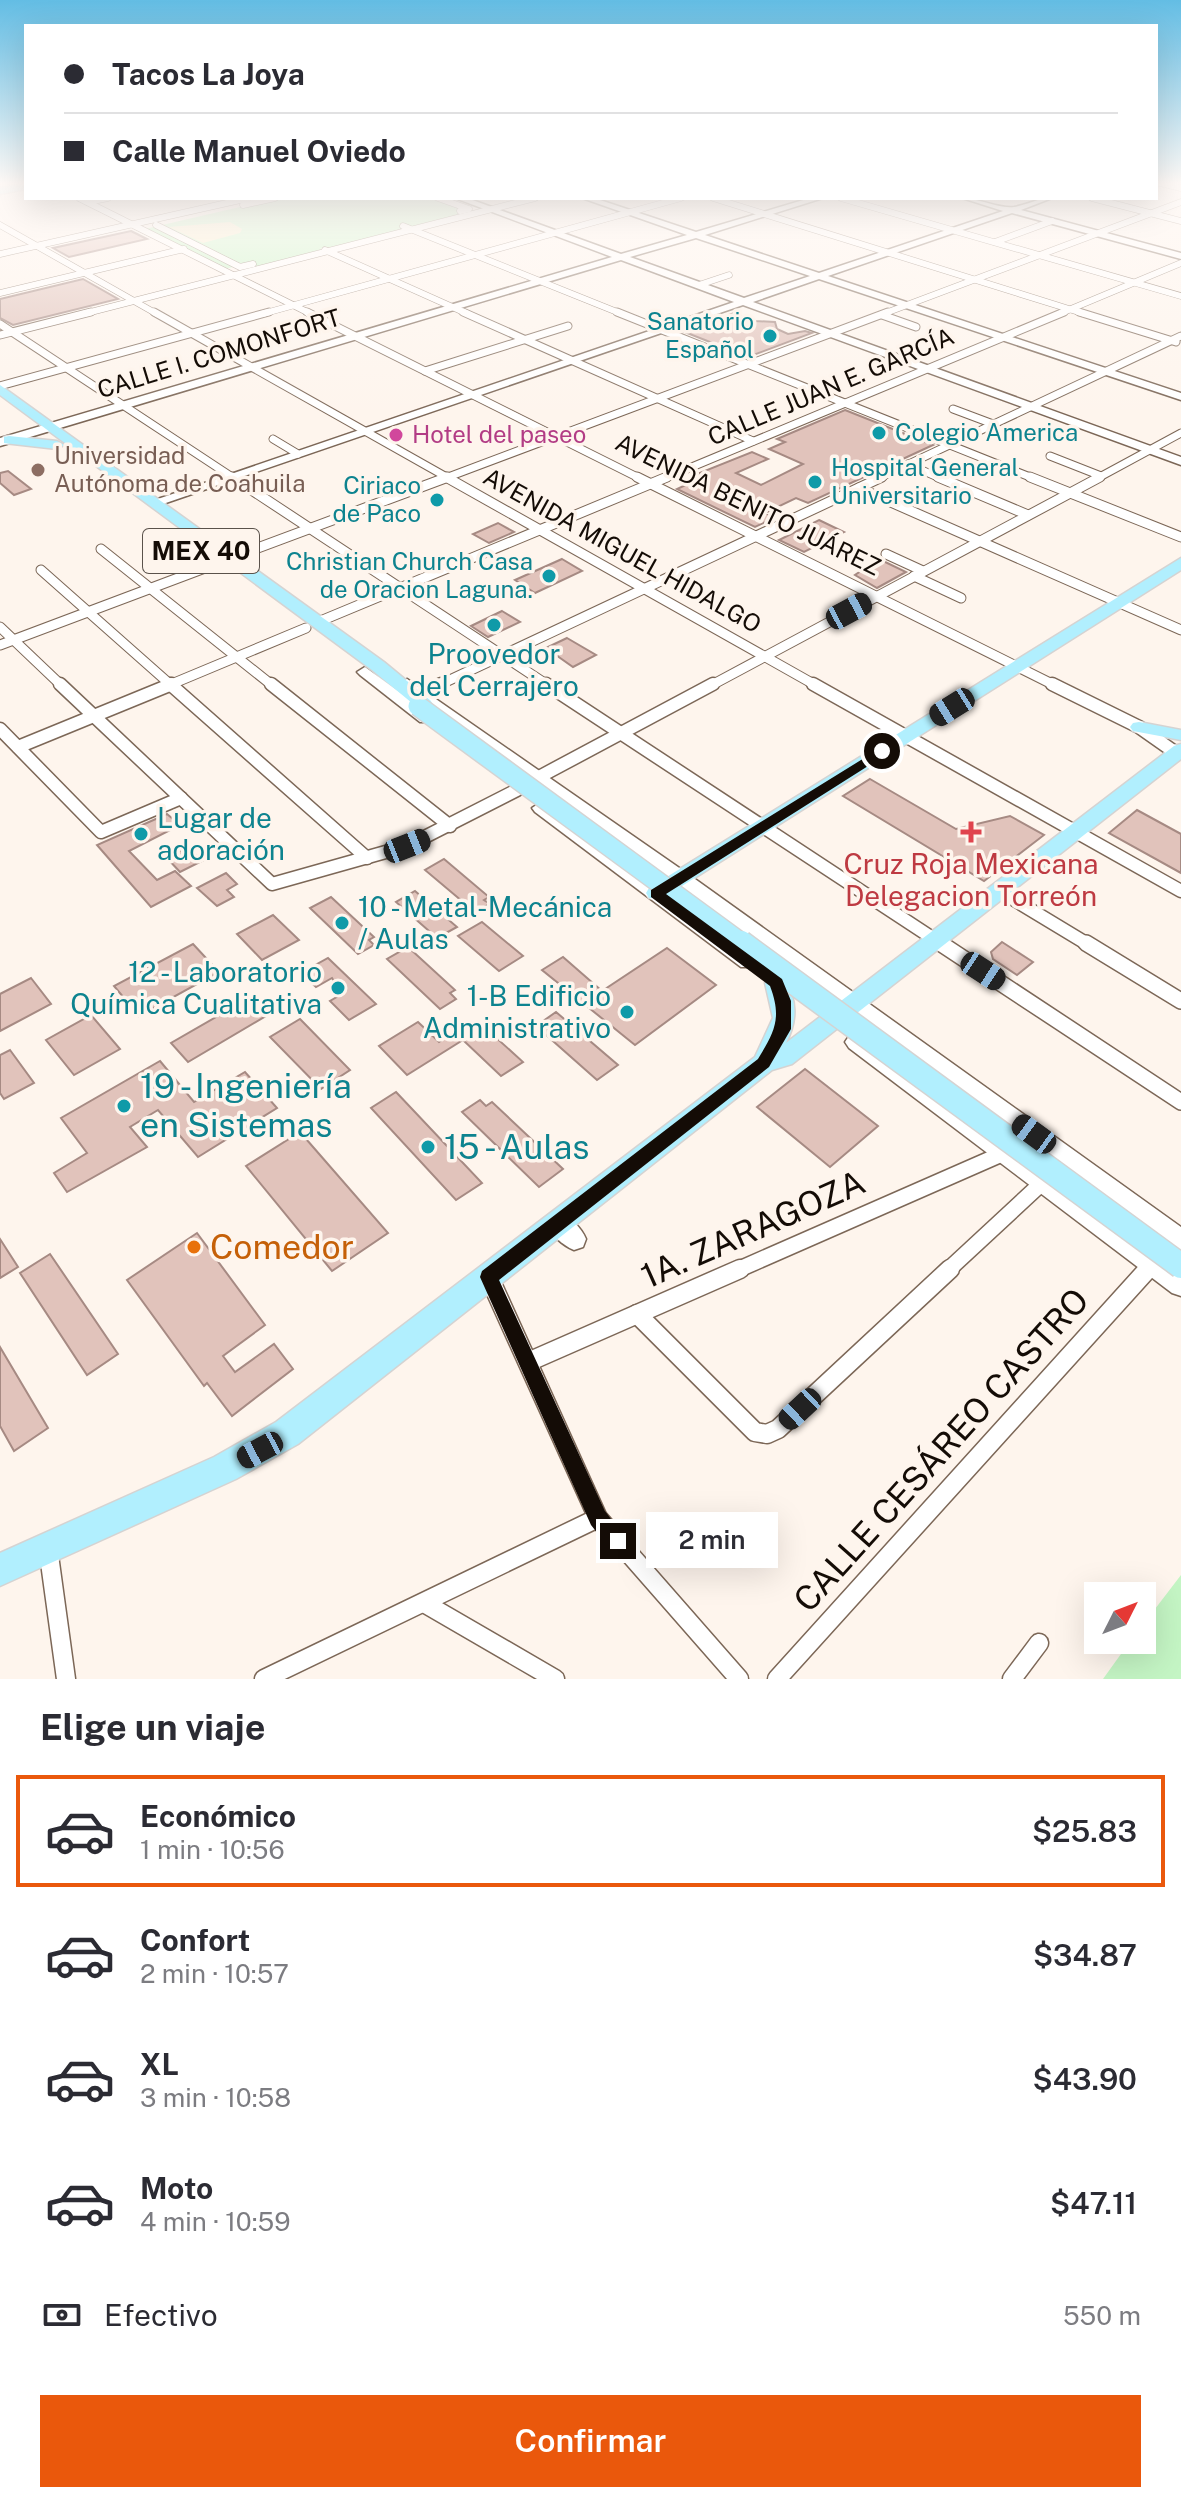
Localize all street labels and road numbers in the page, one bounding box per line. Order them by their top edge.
street label: CALLE I. COMONFORT [94,303,344,403]
street label: CALLE JUAN E. GARCÍA [703,322,958,451]
street label: AVENIDA BENITO JUÁREZ [611,428,886,581]
street label: AVENIDA MIGUEL HIDALGO [479,462,766,638]
road number: MEX 40 [143,529,259,573]
street label: 1A. ZARAGOZA [635,1162,871,1296]
street label: CALLE CESÁREO CASTRO [785,1280,1097,1620]

